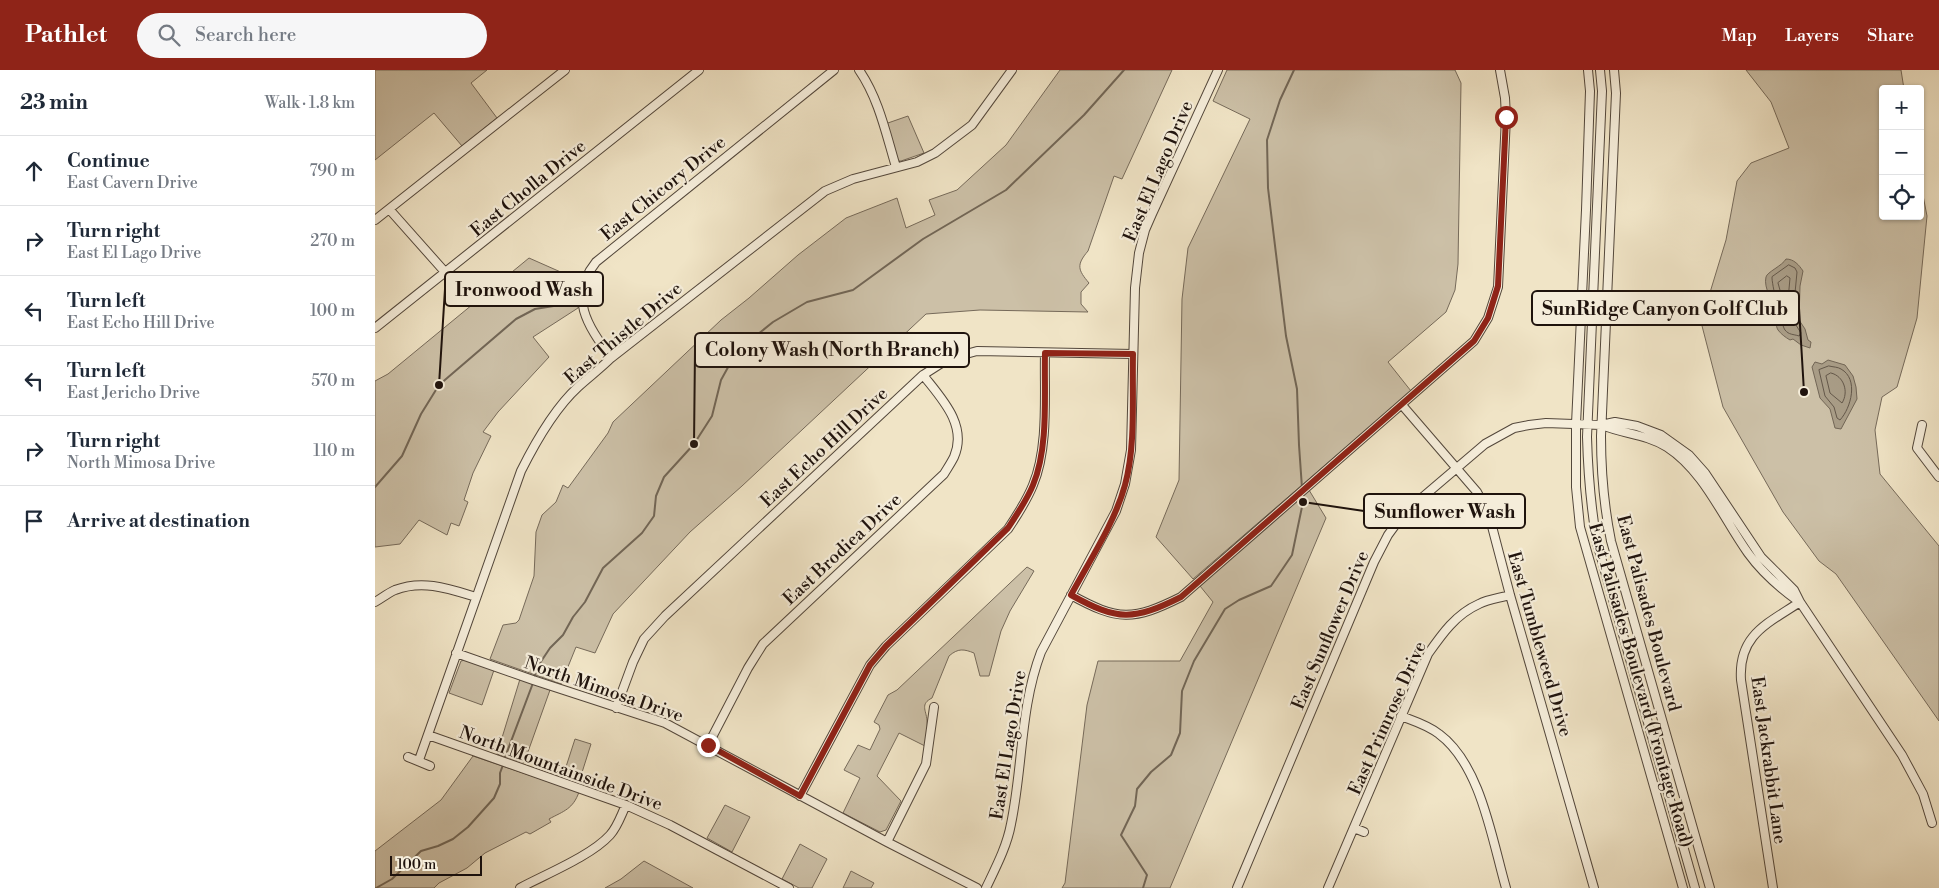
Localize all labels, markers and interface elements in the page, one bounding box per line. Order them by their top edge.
search box [137,13,487,58]
text: Pathlet [25,20,107,50]
icon: search [155,21,183,49]
text: Search here [195,23,296,47]
text: Map [1722,24,1757,47]
text: Layers [1785,24,1839,47]
text: Share [1867,24,1914,47]
map controls [1879,85,1924,220]
button: + [1879,85,1924,130]
text: 23 min [20,90,88,116]
text: Walk · 1.8 km [265,93,355,113]
street label: East El Lago Drive [1118,97,1199,245]
route start [1495,106,1518,129]
button: − [1879,130,1924,175]
street label: East Chicory Drive [596,131,731,246]
street label: East Cholla Drive [466,135,591,242]
text: Continue [67,149,150,173]
icon: ahead [20,157,48,185]
text: 790 m [310,161,355,181]
text: East Cavern Drive [67,173,198,193]
button: locate [1879,175,1924,220]
text: Turn right [67,219,160,243]
icon: right [20,227,48,255]
text: 270 m [310,231,355,251]
text: East El Lago Drive [67,243,201,263]
callout: Ironwood Wash [445,272,603,306]
street label: East Thistle Drive [560,277,687,390]
text: Ironwood Wash [455,278,593,302]
text: Turn left [67,289,146,313]
callout: SunRidge Canyon Golf Club [1532,291,1799,325]
icon: left [20,297,48,325]
text: SunRidge Canyon Golf Club [1542,297,1788,321]
text: 100 m [310,301,355,321]
text: East Echo Hill Drive [67,313,215,333]
callout: Colony Wash (North Branch) [695,333,969,367]
text: Colony Wash (North Branch) [705,338,959,362]
text: Turn left [67,359,146,383]
icon: left [20,367,48,395]
text: 570 m [311,371,355,391]
street label: East Echo Hill Drive [756,382,893,512]
text: East Jericho Drive [67,383,200,403]
text: Turn right [67,429,160,453]
icon: right [20,437,48,465]
text: 110 m [313,441,355,461]
text: North Mimosa Drive [67,453,215,473]
street label: East Brodiea Drive [778,488,906,610]
callout: Sunflower Wash [1364,494,1525,528]
text: Sunflower Wash [1375,500,1516,524]
icon: arrive [20,507,48,535]
text: Arrive at destination [67,509,250,533]
street label: East Palisades Boulevard [1611,512,1686,715]
street label: East Palisades Boulevard (Frontage Road) [1583,520,1698,850]
street label: East Sunflower Drive [1287,547,1374,713]
street label: East Tumbleweed Drive [1502,549,1577,739]
street label: East Primrose Drive [1343,638,1432,799]
street label: North Mimosa Drive [521,651,686,728]
street label: East El Lago Drive [985,669,1032,822]
street label: East Jackrabbit Lane [1745,675,1792,845]
street label: North Mountainside Drive [456,721,666,816]
route end [697,734,720,757]
scale bar [390,853,483,876]
text: 100 m [397,856,436,874]

